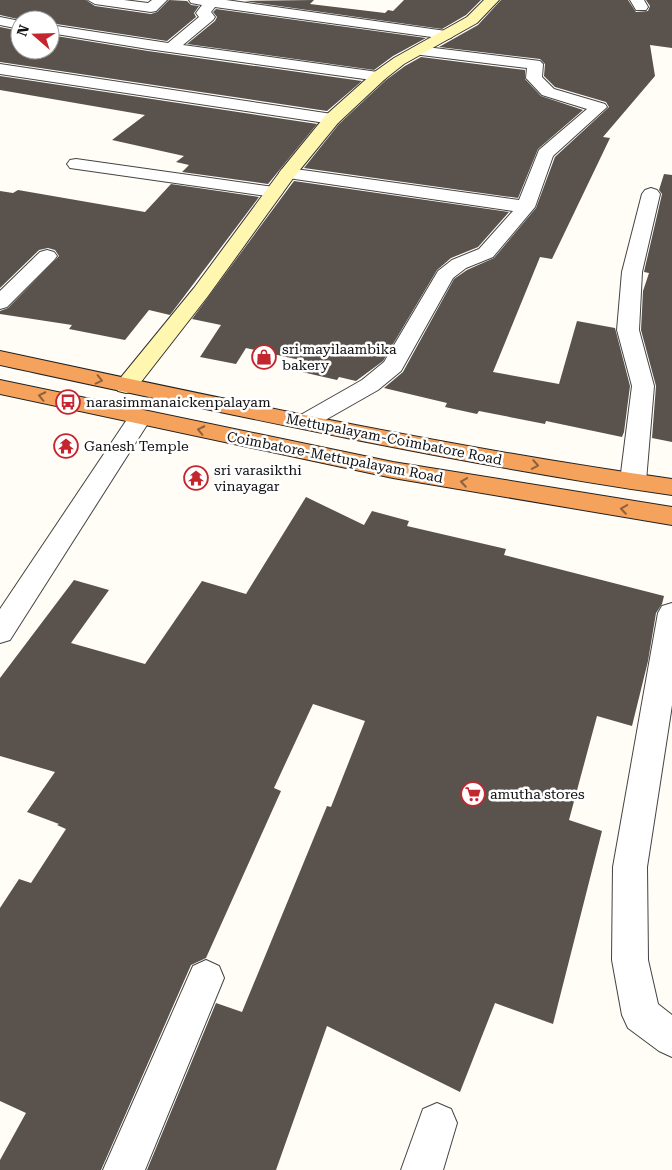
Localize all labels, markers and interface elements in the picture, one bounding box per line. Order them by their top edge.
north arrow [10,10,60,60]
text: N [13,23,32,38]
place label: sri mayilaambika bakery [282,341,397,373]
shop icon: sri mayilaambika bakery [251,344,277,370]
one-way arrow [94,374,103,385]
bus stop icon: narasimmanaickenpalayam [55,389,81,415]
one-way arrow [38,391,47,402]
place label: narasimmanaickenpalayam [86,394,271,410]
street label: Mettupalayam-Coimbatore Road [285,410,503,468]
one-way arrow [197,425,206,436]
street label: Coimbatore-Mettupalayam Road [226,428,444,486]
temple icon: Ganesh Temple [53,433,79,459]
place label: Ganesh Temple [84,438,189,454]
one-way arrow [530,459,539,469]
place label: sri varasikthi vinayagar [214,462,302,494]
temple icon: sri varasikthi vinayagar [183,465,209,491]
one-way arrow [459,478,468,488]
one-way arrow [619,504,628,514]
supermarket icon: amutha stores [460,781,486,807]
place label: amutha stores [490,786,585,802]

